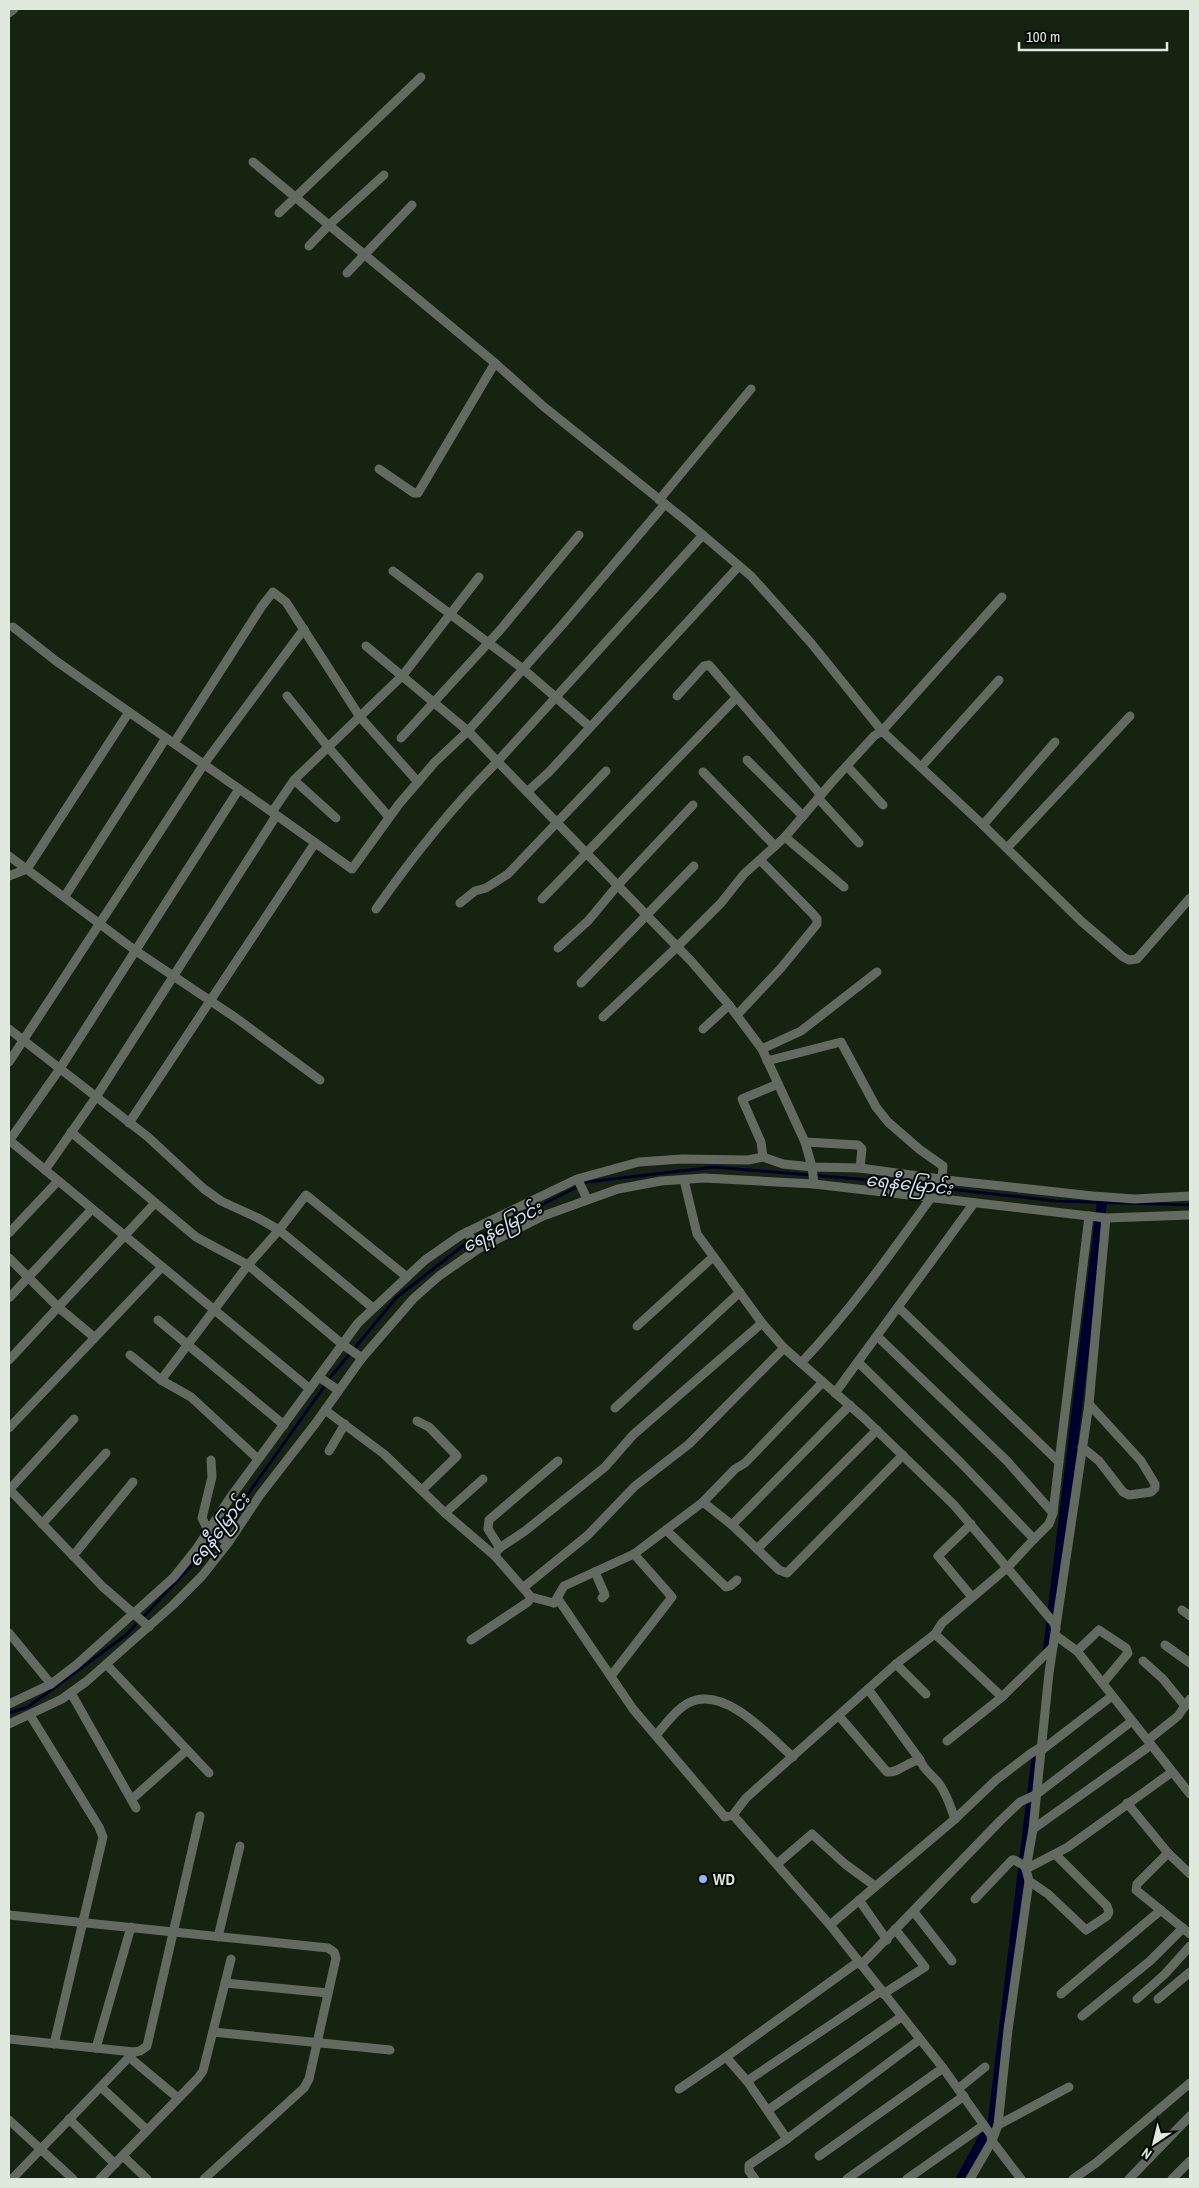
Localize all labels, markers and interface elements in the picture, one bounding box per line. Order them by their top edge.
scale bar [1019,20,1166,52]
text: 100 m [1026,26,1060,47]
water label: ရေနီမြောင်း [864,1167,956,1204]
water label: ရေနီမြောင်း [457,1194,549,1261]
water label: ရေနီမြောင်း [182,1486,259,1574]
place label: WD [713,1868,735,1890]
marker: WD [697,1873,709,1885]
north arrow [1129,2118,1179,2168]
text: N [1138,2144,1155,2163]

